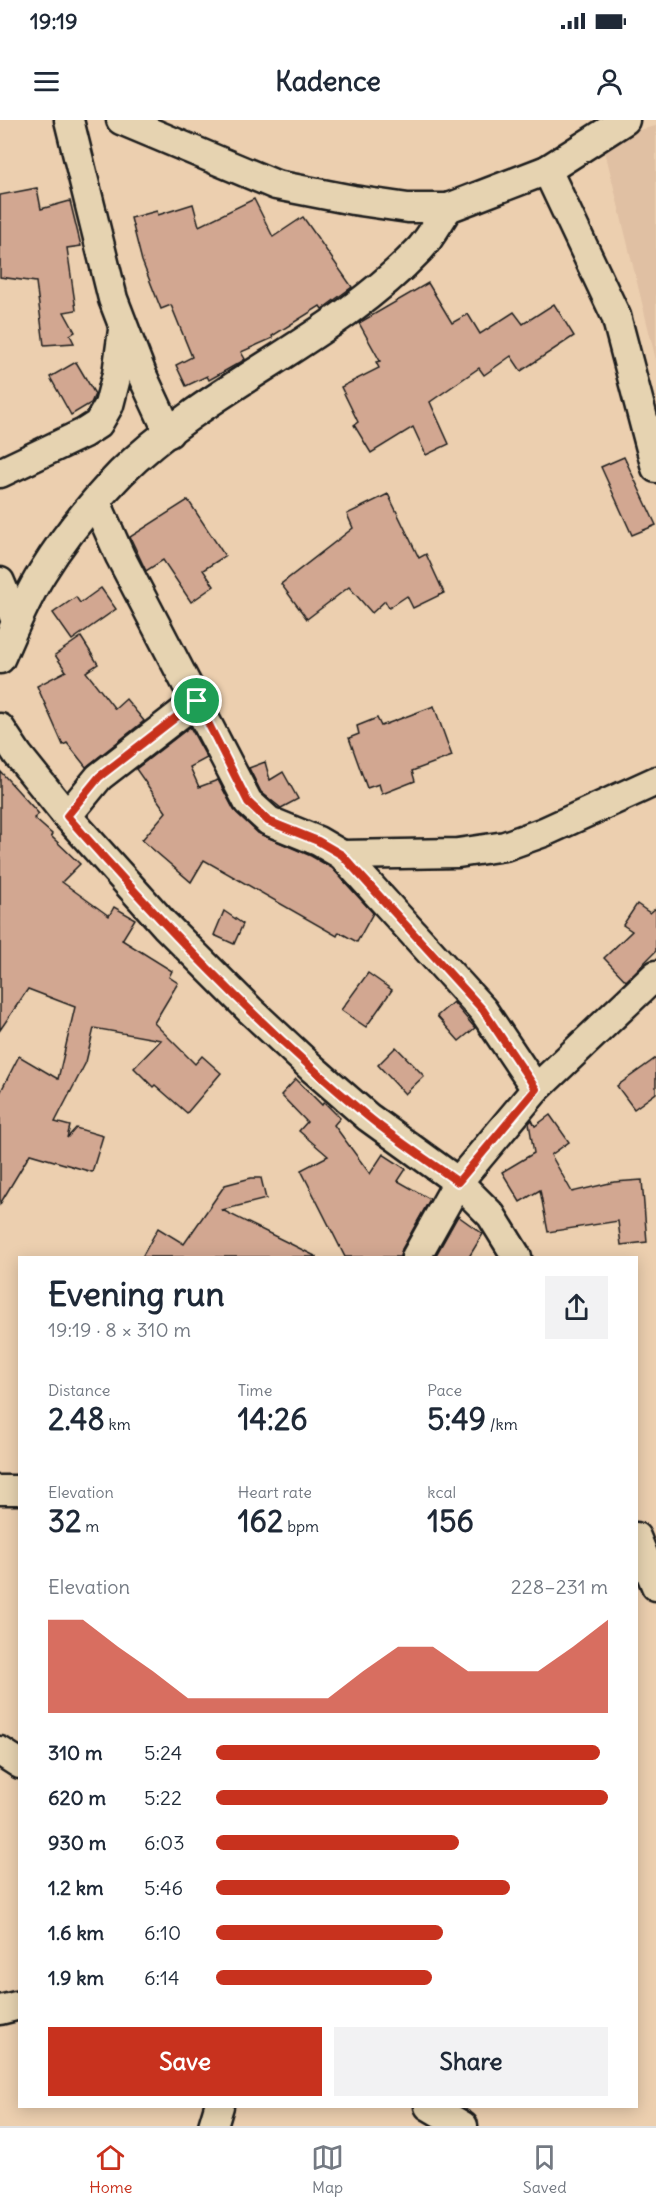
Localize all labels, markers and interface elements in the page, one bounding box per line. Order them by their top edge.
text: 19:19 [30,7,78,35]
text: Kadence [275,64,381,98]
icon: menu [30,65,63,98]
icon: person [593,65,626,98]
pin [171,675,222,726]
icon: arrive [180,684,213,717]
text: Evening run [48,1273,224,1315]
button: share [545,1276,608,1339]
text: 19:19 · 8 × 310 m [48,1317,191,1342]
text: Distance [48,1380,110,1400]
text: Time [238,1380,272,1400]
text: Pace [427,1380,462,1400]
text: 2.48 [48,1400,105,1438]
text: 14:26 [238,1400,307,1438]
text: 5:49 [427,1400,486,1438]
text: km [105,1414,131,1434]
text: /km [486,1414,518,1434]
text: Elevation [48,1482,114,1502]
text: Heart rate [238,1482,312,1502]
text: kcal [427,1482,456,1502]
text: 32 [48,1502,81,1540]
text: 162 [238,1502,283,1540]
text: 156 [427,1502,474,1540]
text: m [81,1516,99,1536]
text: bpm [283,1516,319,1536]
text: Elevation [48,1574,130,1599]
text: 228–231 m [511,1574,608,1599]
text: 310 m [48,1740,103,1765]
text: 5:24 [144,1740,182,1765]
text: 620 m [48,1785,106,1810]
text: 5:22 [144,1785,182,1810]
text: 930 m [48,1830,106,1855]
text: 6:03 [144,1830,185,1855]
text: 1.2 km [48,1875,104,1900]
text: 5:46 [144,1875,183,1900]
text: 1.6 km [48,1920,104,1945]
text: 6:10 [144,1920,181,1945]
text: 1.9 km [48,1965,104,1990]
text: 6:14 [144,1965,180,1990]
button: Save [48,2027,322,2096]
button: Share [334,2027,608,2096]
tab: Home [89,2141,132,2197]
tab: Map [311,2141,344,2197]
tab: Saved [523,2141,567,2197]

